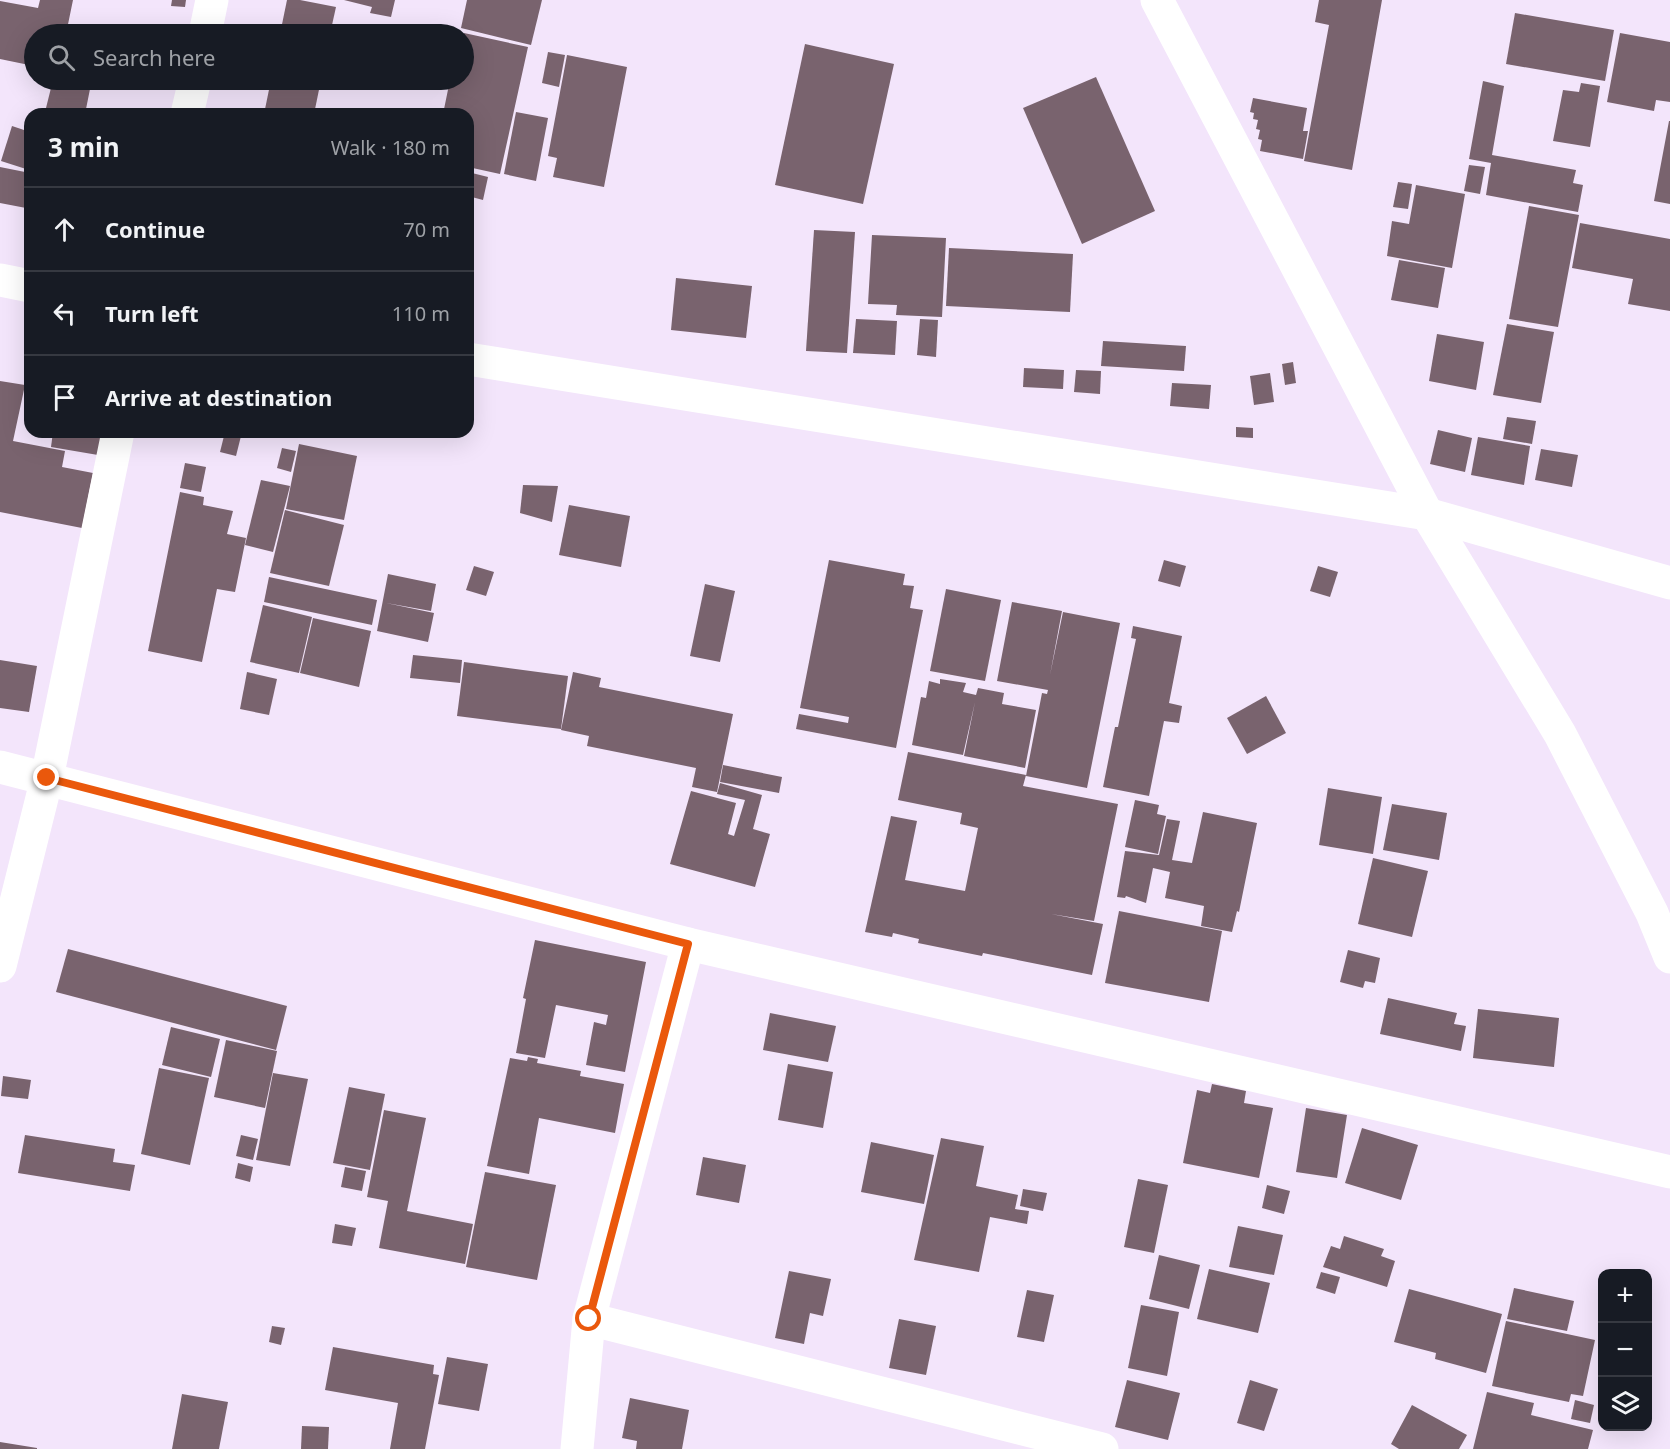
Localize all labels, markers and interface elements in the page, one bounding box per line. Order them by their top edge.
search box [24,24,474,90]
icon: search [45,41,78,74]
text: Search here [93,42,215,72]
text: 3 min [48,129,120,165]
text: Walk · 180 m [331,134,450,161]
icon: ahead [48,213,81,246]
text: Continue [105,214,205,244]
text: 70 m [403,216,450,243]
icon: left [48,297,81,330]
text: Turn left [105,298,199,328]
text: 110 m [392,300,450,327]
icon: arrive [48,381,81,414]
text: Arrive at destination [105,382,332,412]
route end [33,764,59,790]
map controls [1598,1269,1652,1431]
button: + [1598,1269,1652,1323]
route start [575,1305,601,1331]
button: − [1598,1323,1652,1377]
button: layers [1598,1377,1652,1431]

